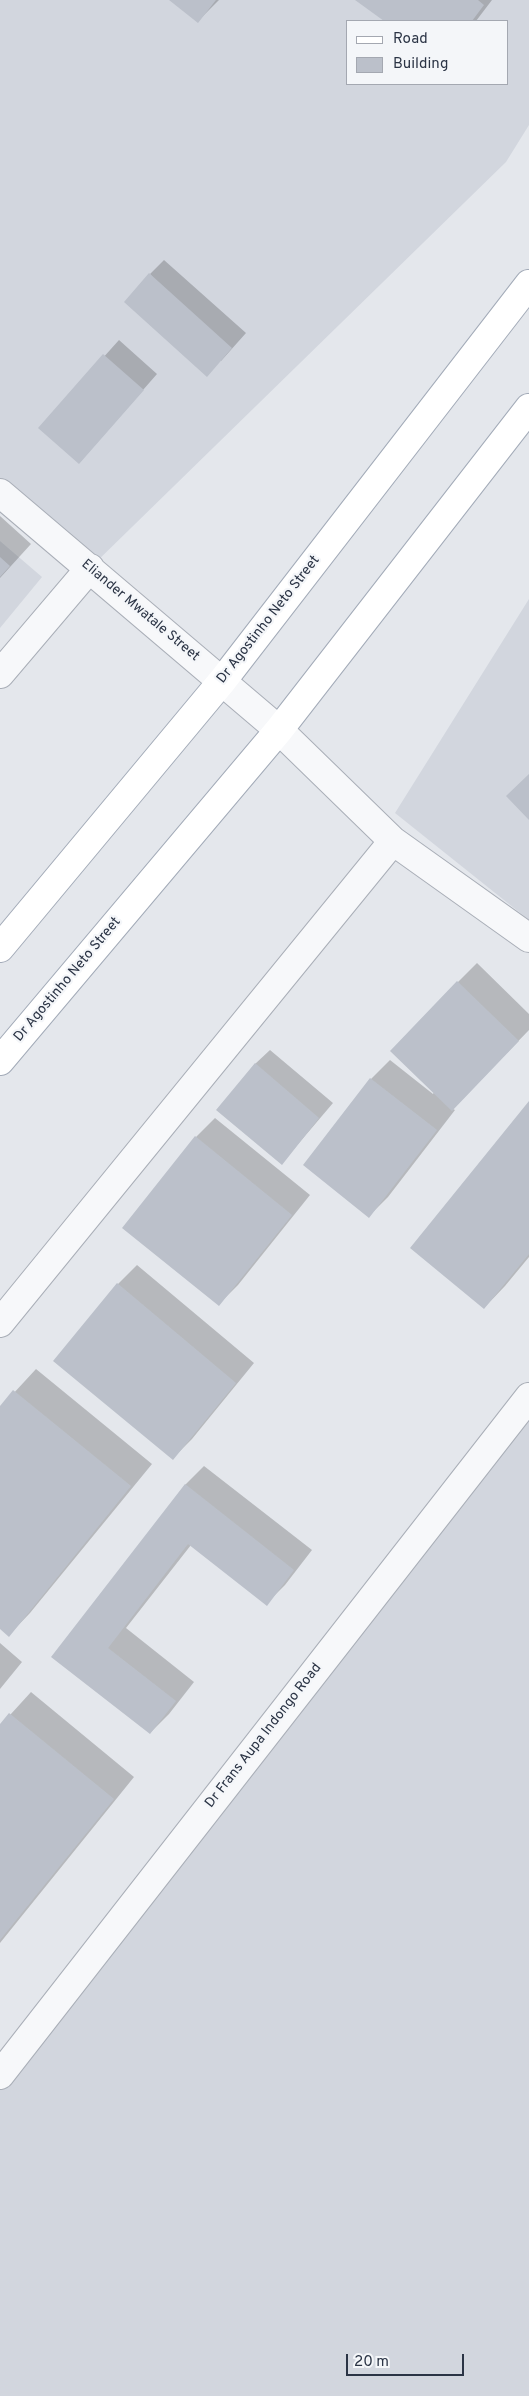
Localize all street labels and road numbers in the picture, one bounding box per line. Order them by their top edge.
street label: Dr Agostinho Neto Street [214,553,324,687]
street label: Eliander Mwatale Street [77,557,203,665]
street label: Dr Agostinho Neto Street [11,914,125,1046]
street label: Dr Frans Aupa Indongo Road [202,1660,326,1812]

